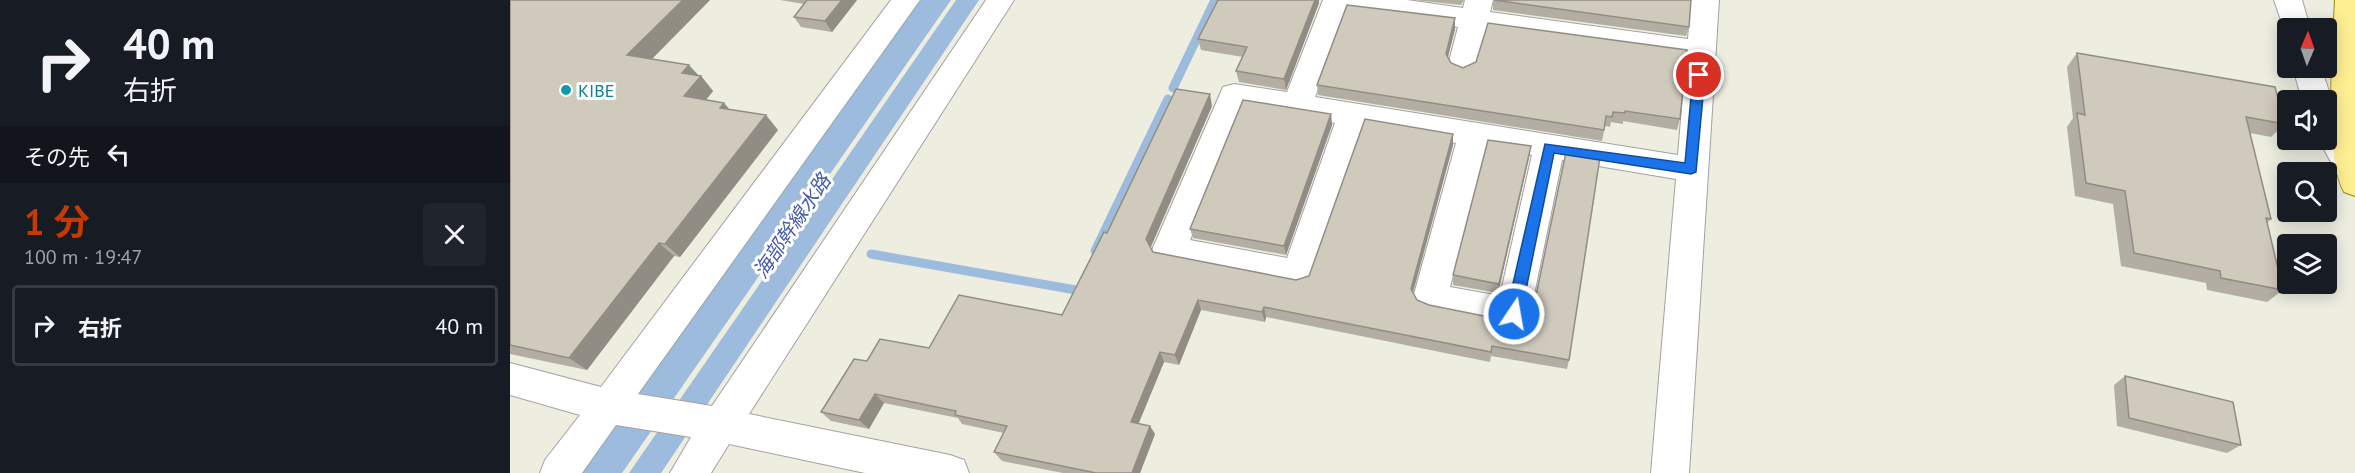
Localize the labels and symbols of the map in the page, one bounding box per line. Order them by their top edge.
north arrow [2277,18,2337,78]
pin [1673,49,1724,100]
place label: KIBE [578,79,614,102]
marker: KIBE [559,83,573,97]
water label: 海部幹線水路 [748,167,837,283]
position arrow [1482,282,1546,346]

